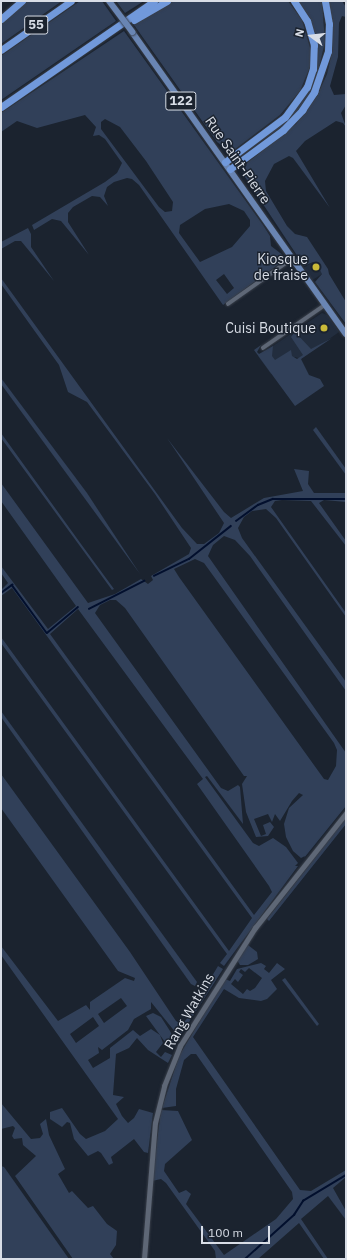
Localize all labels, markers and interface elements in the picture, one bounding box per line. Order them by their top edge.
road number: 55 [24,14,48,36]
north arrow [291,16,331,56]
text: N [292,27,307,39]
road number: 122 [165,90,197,112]
street label: Rue Saint-Pierre [202,113,274,207]
place label: Kiosque de fraise [254,251,308,284]
marker: Kiosque de fraise [311,262,321,272]
place label: Cuisi Boutique [225,320,316,336]
marker: Cuisi Boutique [319,323,329,333]
street label: Rang Watkins [160,970,218,1052]
scale bar [203,1218,272,1244]
text: 100 m [208,1225,243,1240]

